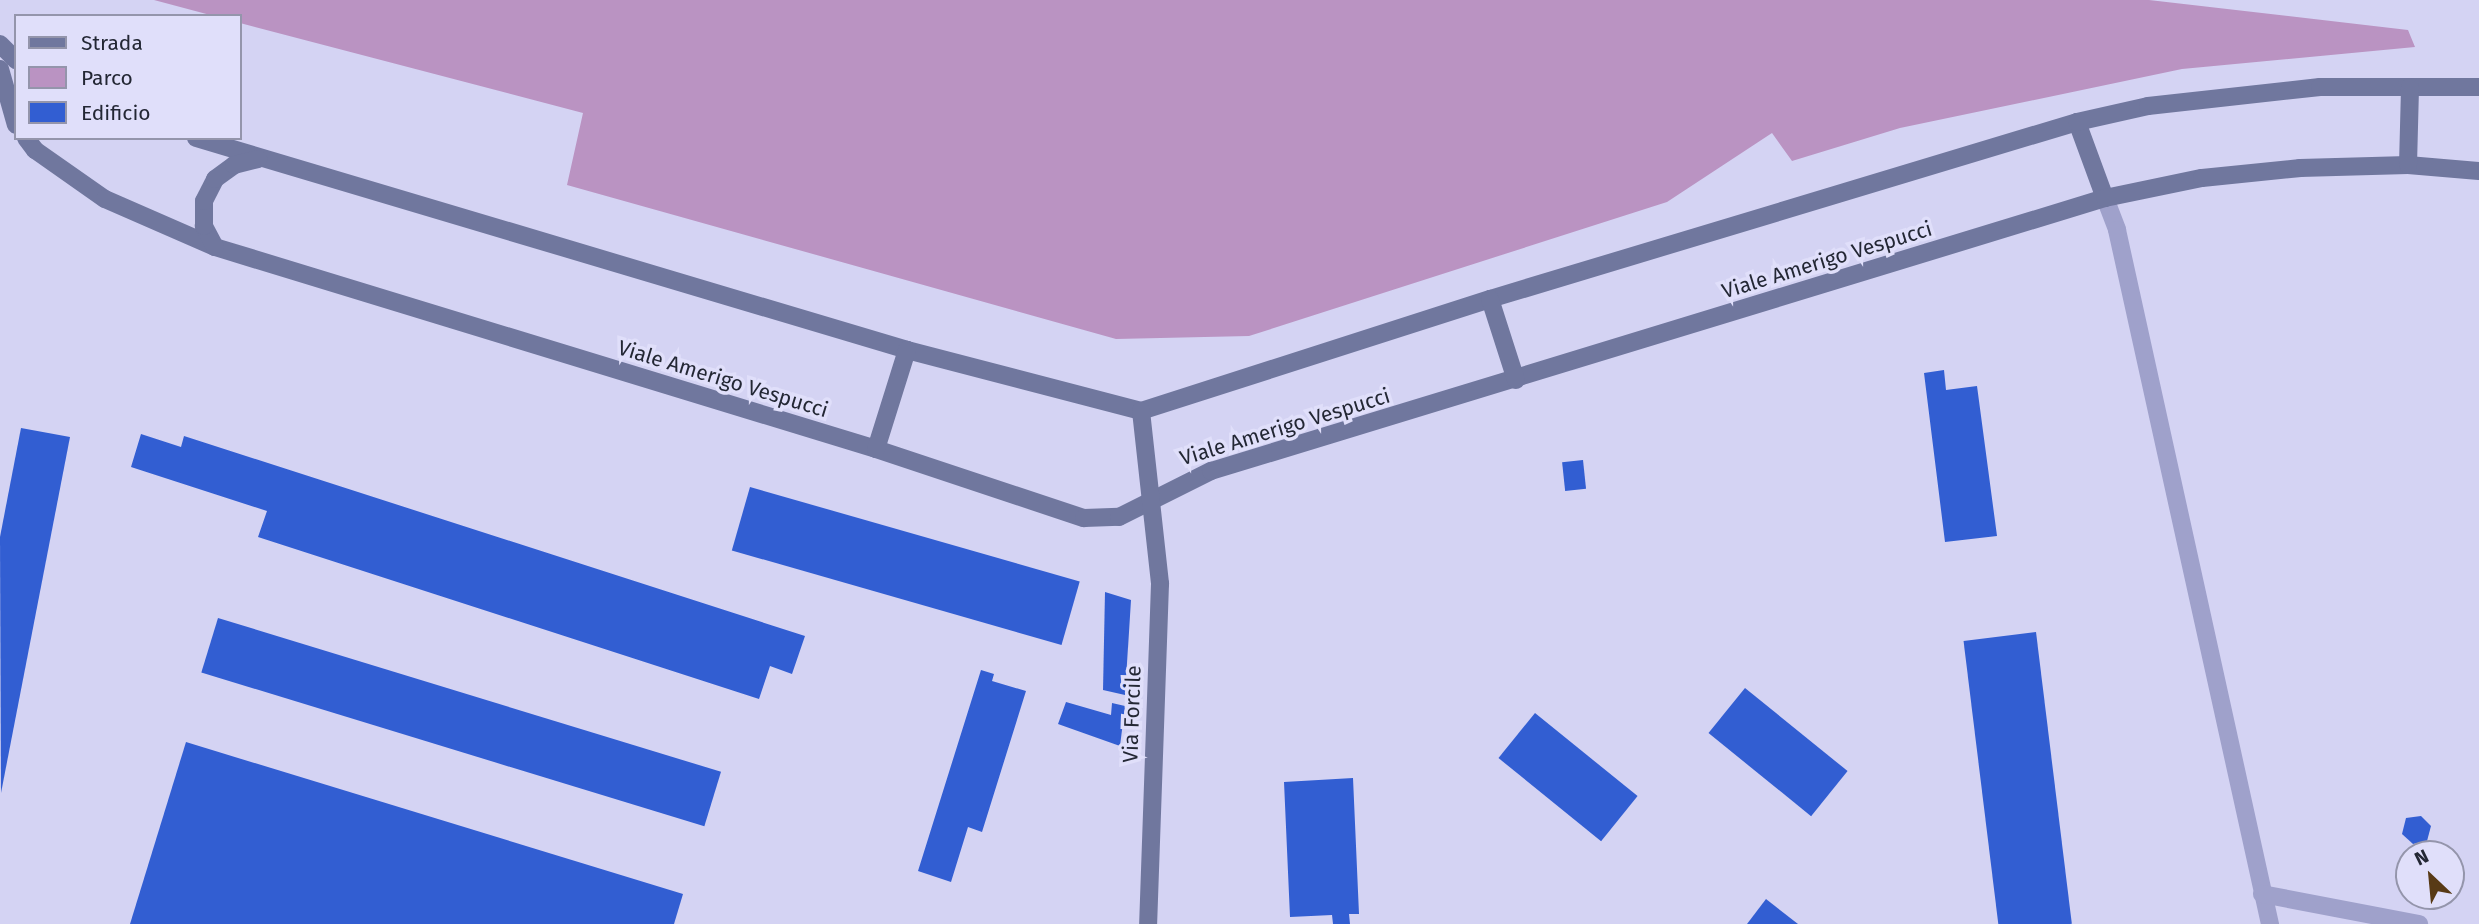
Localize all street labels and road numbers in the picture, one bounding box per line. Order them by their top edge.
street label: Viale Amerigo Vespucci [1719,216,1935,304]
street label: Viale Amerigo Vespucci [615,335,831,423]
street label: Viale Amerigo Vespucci [1177,383,1393,471]
street label: Via Forcile [1118,665,1146,763]

